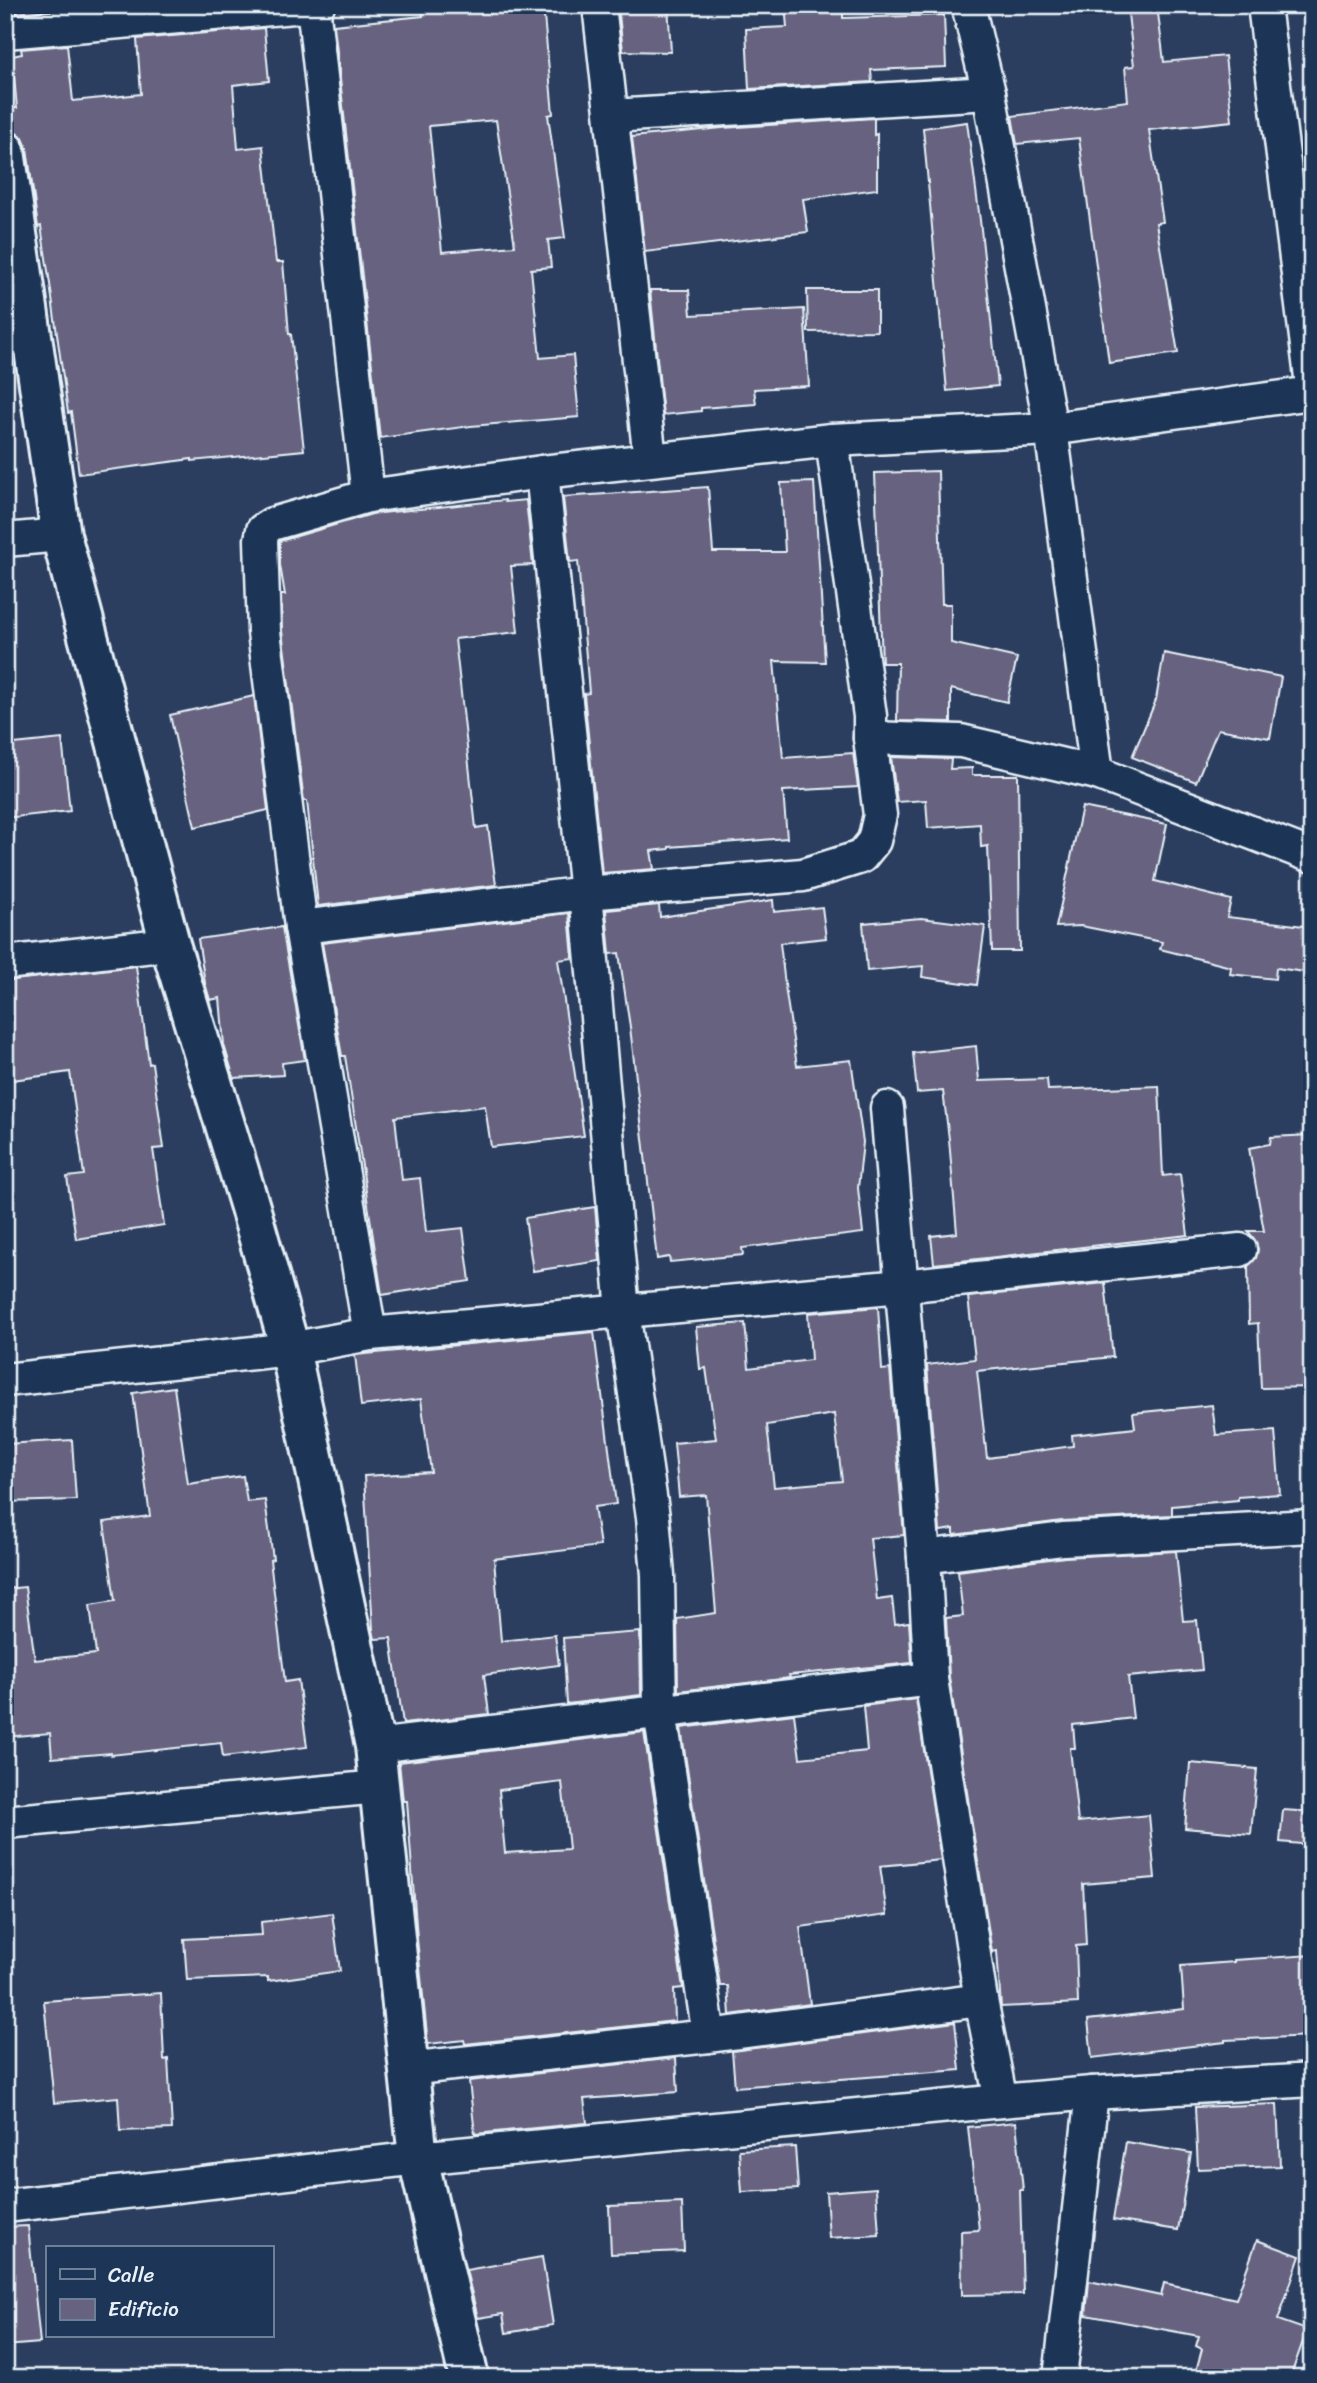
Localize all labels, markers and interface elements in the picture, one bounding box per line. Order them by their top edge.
legend [46,2246,273,2338]
text: Calle [108,2256,155,2294]
text: Edificio [108,2290,179,2328]

